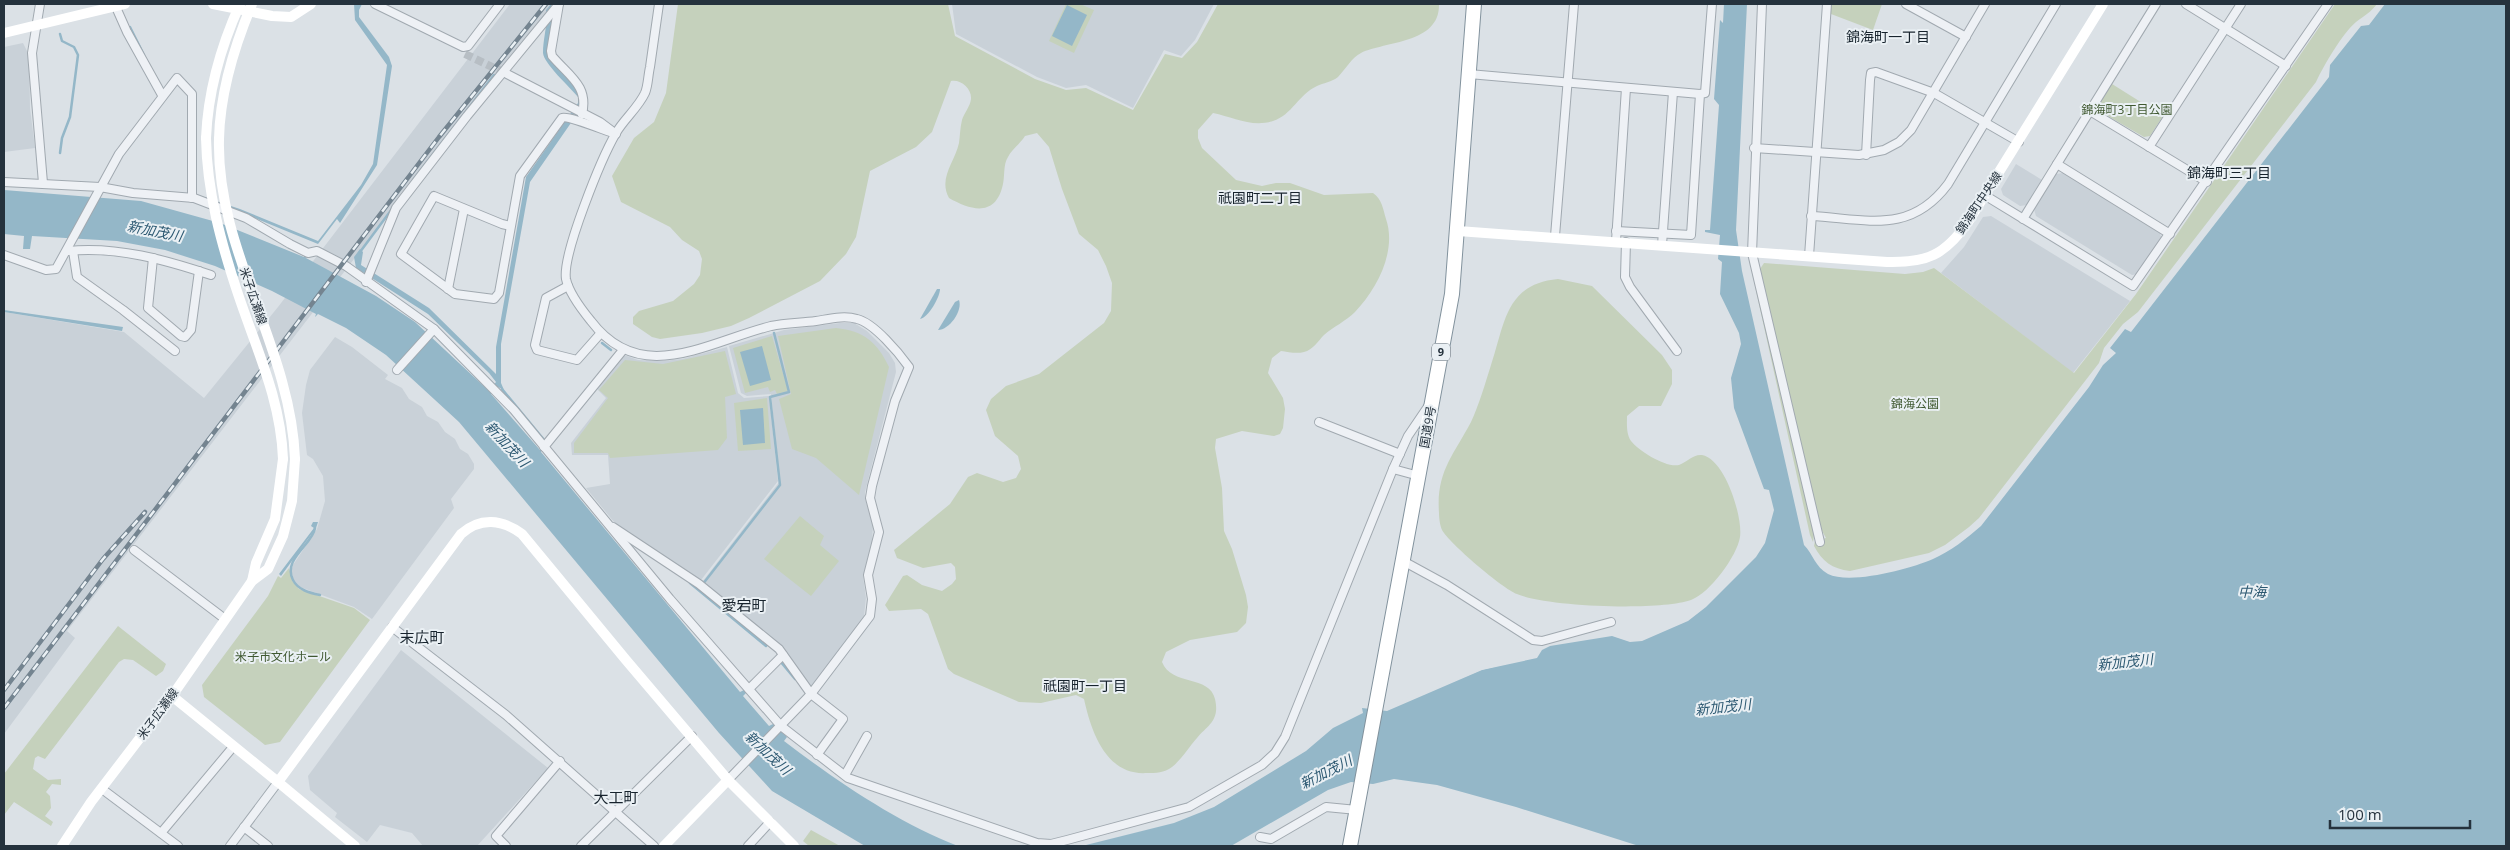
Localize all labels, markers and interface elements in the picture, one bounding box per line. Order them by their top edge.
district label: 錦海町一丁目 [1846,27,1930,46]
park label: 錦海町3丁目公園 [2082,101,2172,118]
district label: 錦海町三丁目 [2187,163,2271,182]
street label: 錦海町中央線 [1951,168,2006,237]
district label: 祇園町二丁目 [1218,188,1302,207]
water label: 新加茂川 [126,216,186,246]
street label: 米子広瀬線 [236,265,271,327]
road number: 9 [1432,344,1450,361]
park label: 錦海公園 [1891,395,1939,412]
street label: 国道9号 [1415,404,1440,450]
water label: 新加茂川 [481,417,535,472]
water label: 中海 [2238,582,2268,601]
district label: 愛宕町 [721,595,767,615]
district label: 末広町 [399,627,445,647]
park label: 米子市文化ホール [235,648,331,665]
water label: 新加茂川 [2096,649,2156,674]
district label: 祇園町一丁目 [1043,676,1127,695]
street label: 米子広瀬線 [133,684,182,743]
water label: 新加茂川 [1694,694,1754,719]
water label: 新加茂川 [741,727,797,780]
water label: 新加茂川 [1297,749,1357,793]
district label: 大工町 [593,787,639,807]
scale bar [2330,798,2470,830]
text: 100 m [2338,804,2382,824]

